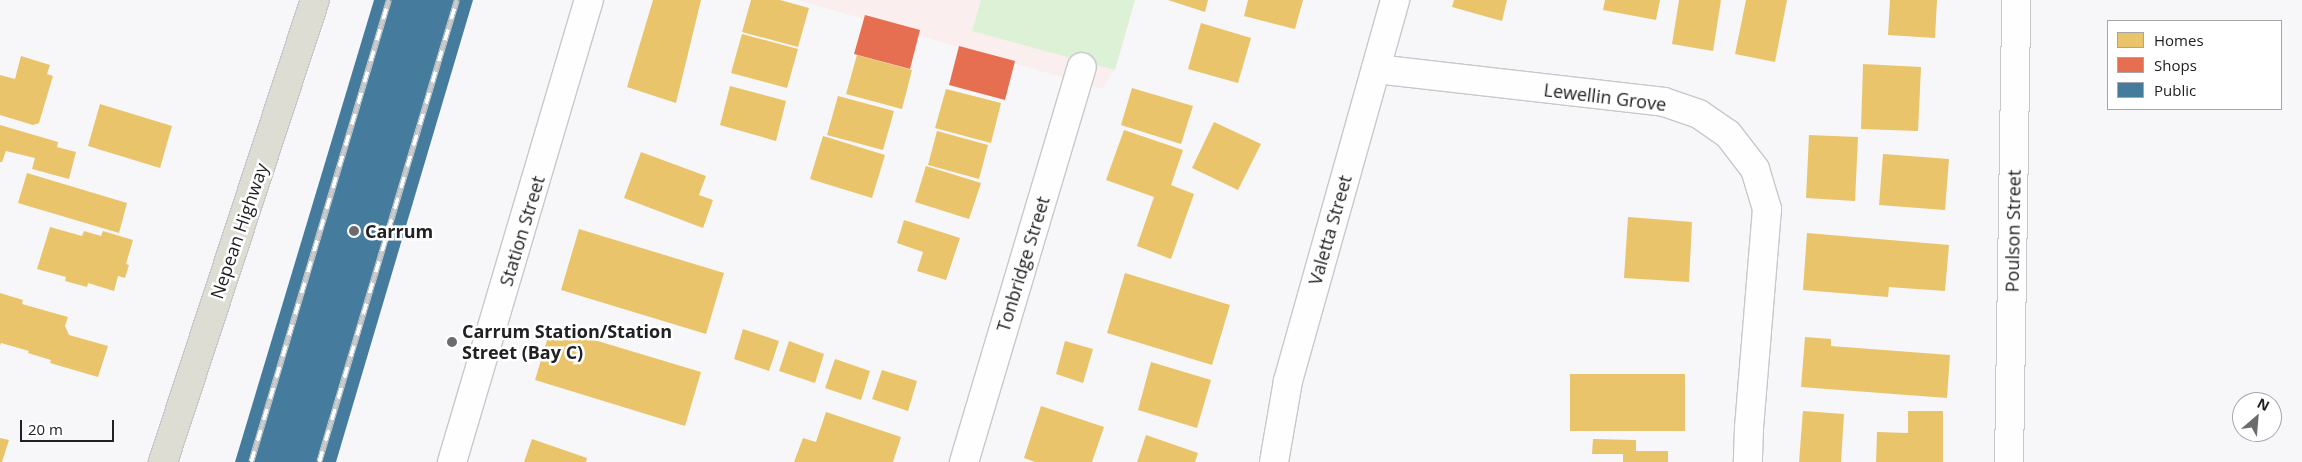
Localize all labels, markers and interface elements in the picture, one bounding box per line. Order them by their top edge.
legend [2107,20,2282,110]
text: Homes [2154,30,2204,50]
text: Shops [2154,55,2197,75]
street label: Lewellin Grove [1543,79,1667,115]
text: Public [2154,80,2196,100]
street label: Nepean Highway [206,160,272,302]
street label: Poulson Street [2001,170,2025,292]
street label: Station Street [495,173,549,289]
street label: Valetta Street [1304,173,1356,287]
street label: Tonbridge Street [992,194,1054,334]
place label: Carrum [365,220,433,242]
marker: Carrum [347,224,361,238]
place label: Carrum Station/Station Street (Bay C) [462,321,672,364]
marker: Carrum Station/Station Street (Bay C) [446,336,458,348]
north arrow [2232,392,2282,442]
text: N [2254,393,2273,415]
scale bar [22,410,116,442]
text: 20 m [28,419,63,439]

